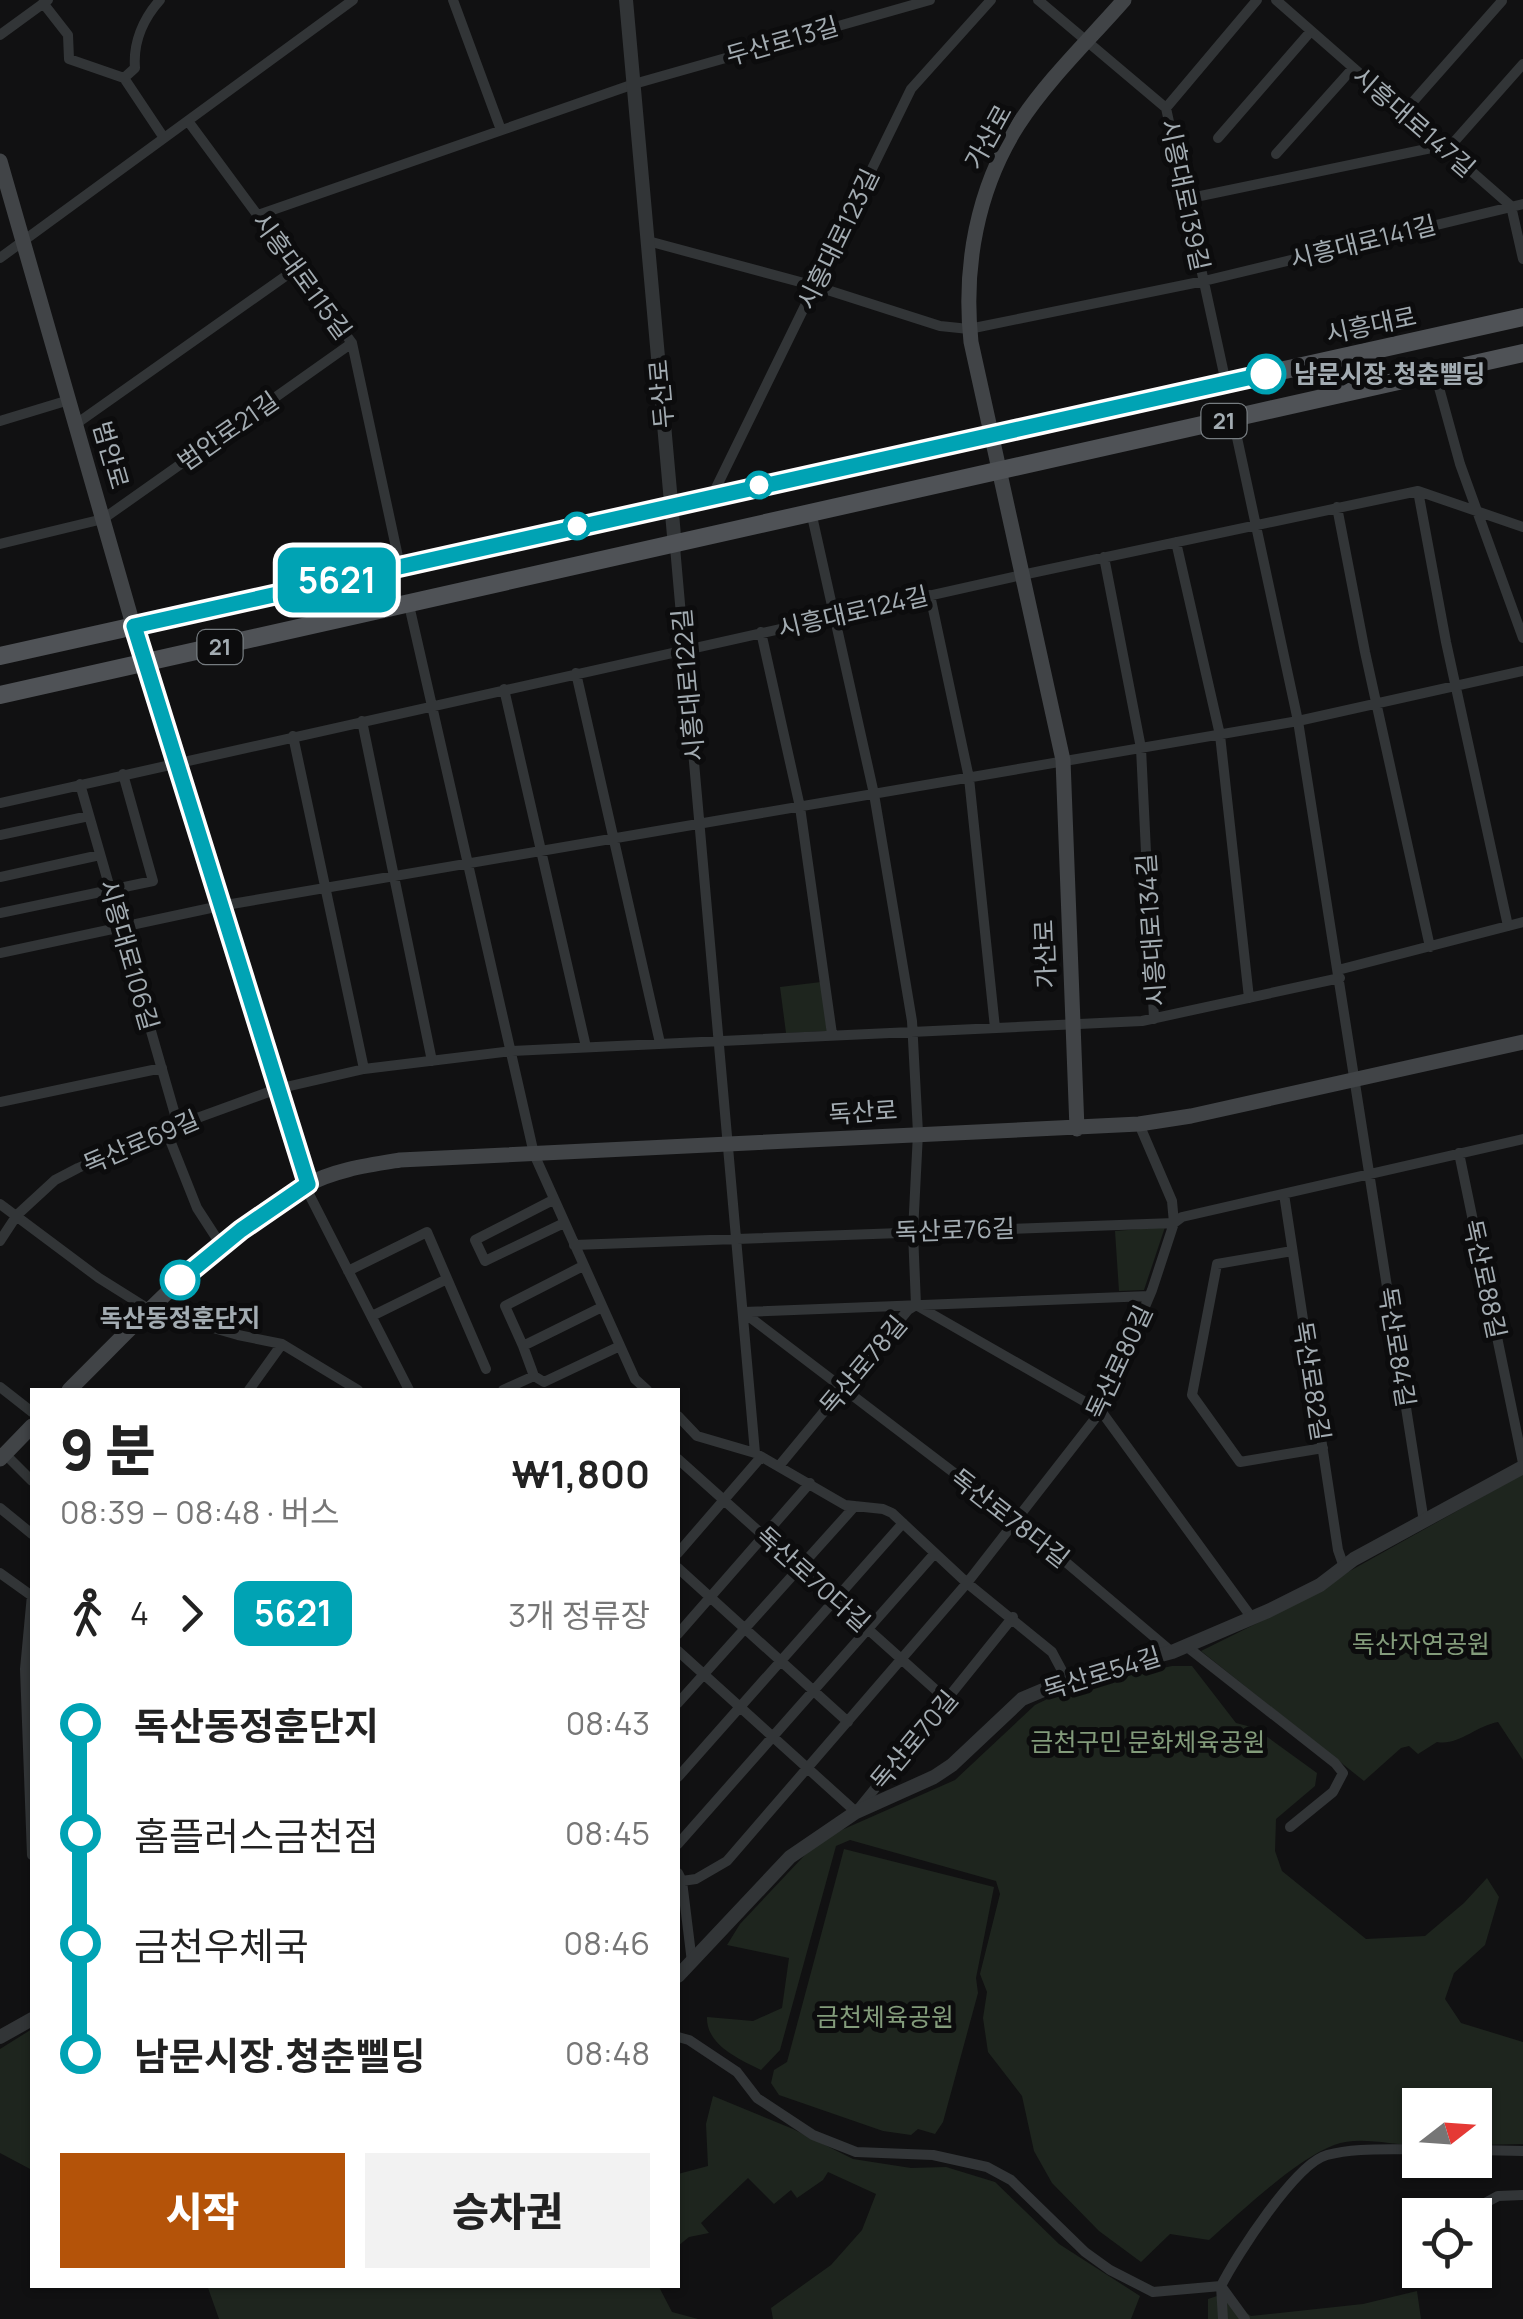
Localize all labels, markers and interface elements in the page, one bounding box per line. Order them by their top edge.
street label: 두산로13길 [721,8,842,73]
street label: 시흥대로147길 [1345,59,1483,185]
street label: 가산로 [956,98,1020,175]
street label: 시흥대로139길 [1152,116,1219,274]
street label: 시흥대로123길 [788,162,887,315]
street label: 시흥대로115길 [244,205,360,346]
street label: 시흥대로141길 [1286,206,1440,277]
street label: 시흥대로 [1322,298,1420,351]
marker: 남문시장.청춘삘딩 [1247,355,1285,393]
place label: 남문시장.청춘삘딩 [1294,356,1486,391]
street label: 두산로 [640,358,681,430]
street label: 범안로21길 [170,383,285,478]
road number: 21 [1202,404,1246,438]
street label: 범안로 [85,417,138,493]
unlabelled marker [746,472,772,498]
unlabelled marker [564,513,590,539]
line badge: 5621 [267,548,407,612]
text: 5621 [298,556,376,604]
street label: 시흥대로124길 [774,577,931,646]
street label: 시흥대로122길 [663,607,712,763]
road number: 21 [198,630,242,664]
street label: 시흥대로134길 [1128,852,1173,1008]
street label: 시흥대로106길 [91,875,168,1034]
street label: 가산로 [1026,919,1063,989]
street label: 독산로 [827,1092,899,1131]
street label: 독산로69길 [77,1101,204,1182]
street label: 독산로76길 [894,1210,1016,1249]
street label: 독산로88길 [1456,1216,1515,1342]
marker: 독산동정훈단지 [161,1261,199,1299]
street label: 독산로84길 [1371,1284,1424,1410]
street label: 독산로80길 [1077,1299,1160,1424]
place label: 독산동정훈단지 [99,1300,261,1335]
street label: 독산로78길 [811,1308,914,1422]
street label: 독산로82길 [1286,1319,1339,1443]
text: 9 분 [60,1411,156,1487]
text: ₩1,800 [512,1447,650,1499]
street label: 독산로78다길 [944,1460,1077,1575]
text: 08:39 – 08:48 · 버스 [60,1490,339,1534]
street label: 독산로70다길 [749,1518,878,1639]
icon: walk [60,1586,115,1641]
icon: forward [164,1586,219,1641]
text: 5621 [254,1589,332,1637]
text: 4 [130,1591,149,1635]
text: 3개 정류장 [508,1593,650,1637]
park label: 독산자연공원 [1352,1626,1490,1661]
street label: 독산로54길 [1039,1638,1165,1707]
street label: 독산로70길 [862,1683,966,1797]
text: 독산동정훈단지 [134,1699,379,1751]
text: 08:43 [566,1701,650,1745]
park label: 금천구민 문화체육공원 [1030,1724,1266,1759]
text: 홈플러스금천점 [134,1809,379,1861]
text: 08:45 [565,1811,650,1855]
text: 금천우체국 [134,1919,309,1971]
text: 08:46 [564,1921,650,1965]
park label: 금천체육공원 [816,1999,954,2034]
text: 남문시장.청춘삘딩 [134,2029,425,2081]
text: 08:48 [565,2031,650,2075]
north arrow [1402,2088,1492,2178]
map controls [1402,2088,1492,2288]
button: 시작 [60,2153,345,2268]
button: 승차권 [365,2153,650,2268]
button: locate [1402,2198,1492,2288]

